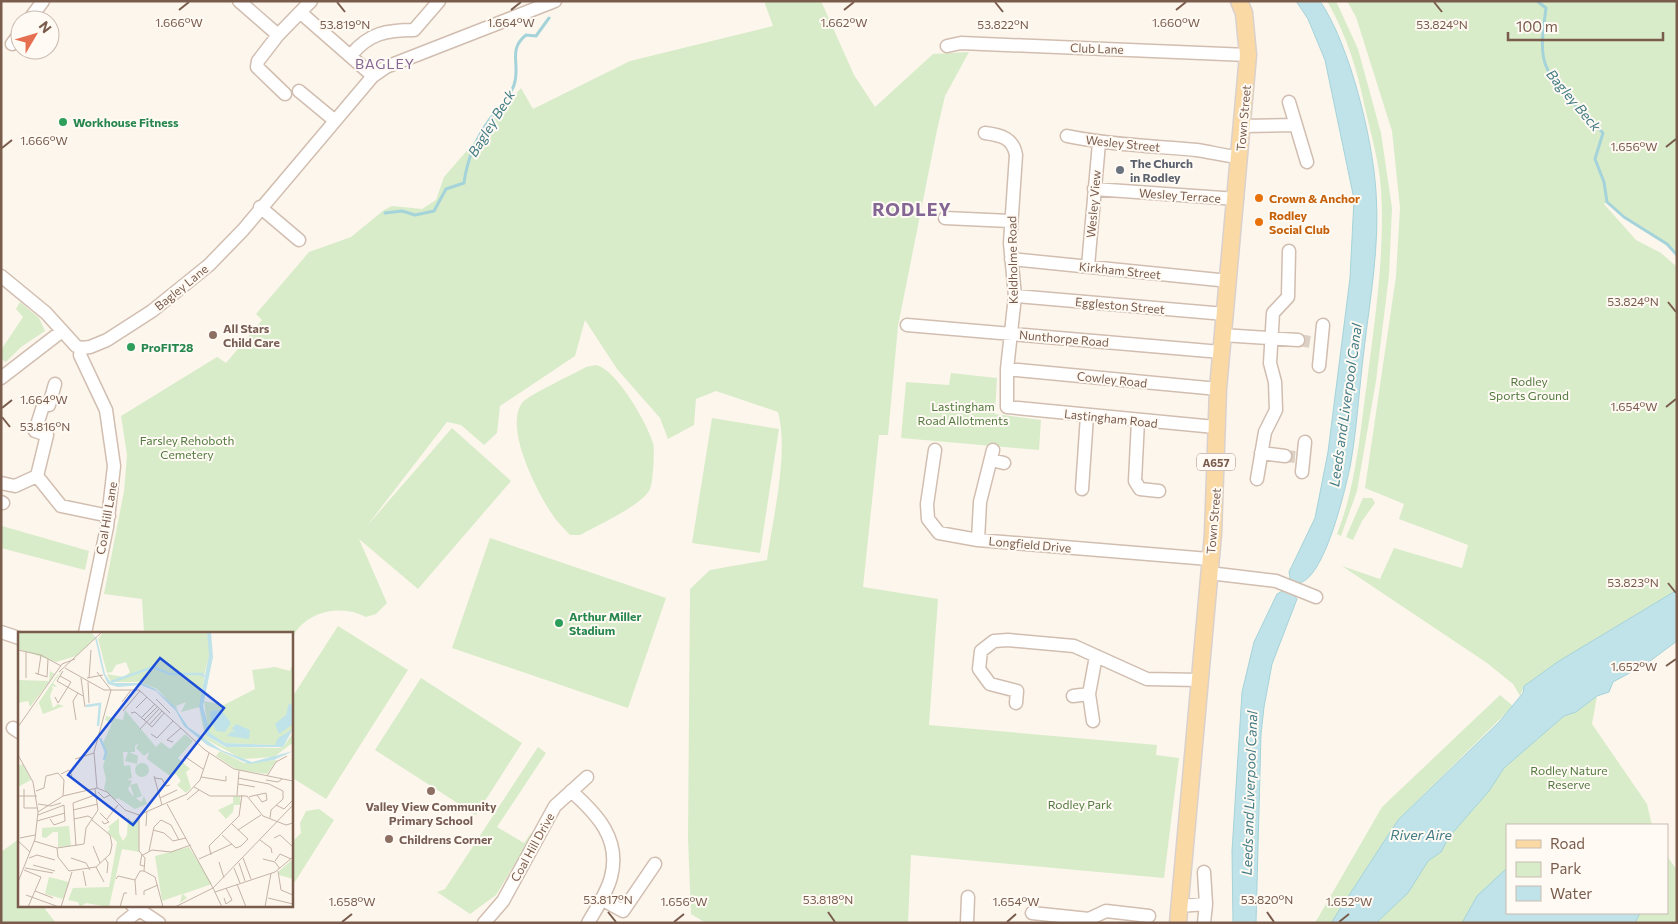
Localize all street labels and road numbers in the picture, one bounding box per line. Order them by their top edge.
street label: Club Lane [1070,40,1124,56]
street label: Town Street [1233,84,1253,152]
street label: Wesley Street [1085,132,1161,154]
street label: Wesley View [1083,169,1103,238]
street label: Wesley Terrace [1139,185,1221,205]
street label: Keldholme Road [1004,216,1020,304]
street label: Kirkham Street [1078,259,1162,281]
street label: Bagley Lane [151,261,211,313]
street label: Eggleston Street [1075,294,1166,316]
street label: Nunthorpe Road [1018,327,1110,349]
street label: Cowley Road [1076,368,1148,390]
street label: Lastingham Road [1064,406,1158,430]
road number: A657 [1197,454,1235,471]
street label: Coal Hill Lane [93,480,119,556]
street label: Town Street [1203,487,1223,555]
street label: Longfield Drive [988,533,1072,555]
street label: Coal Hill Drive [507,810,557,884]

